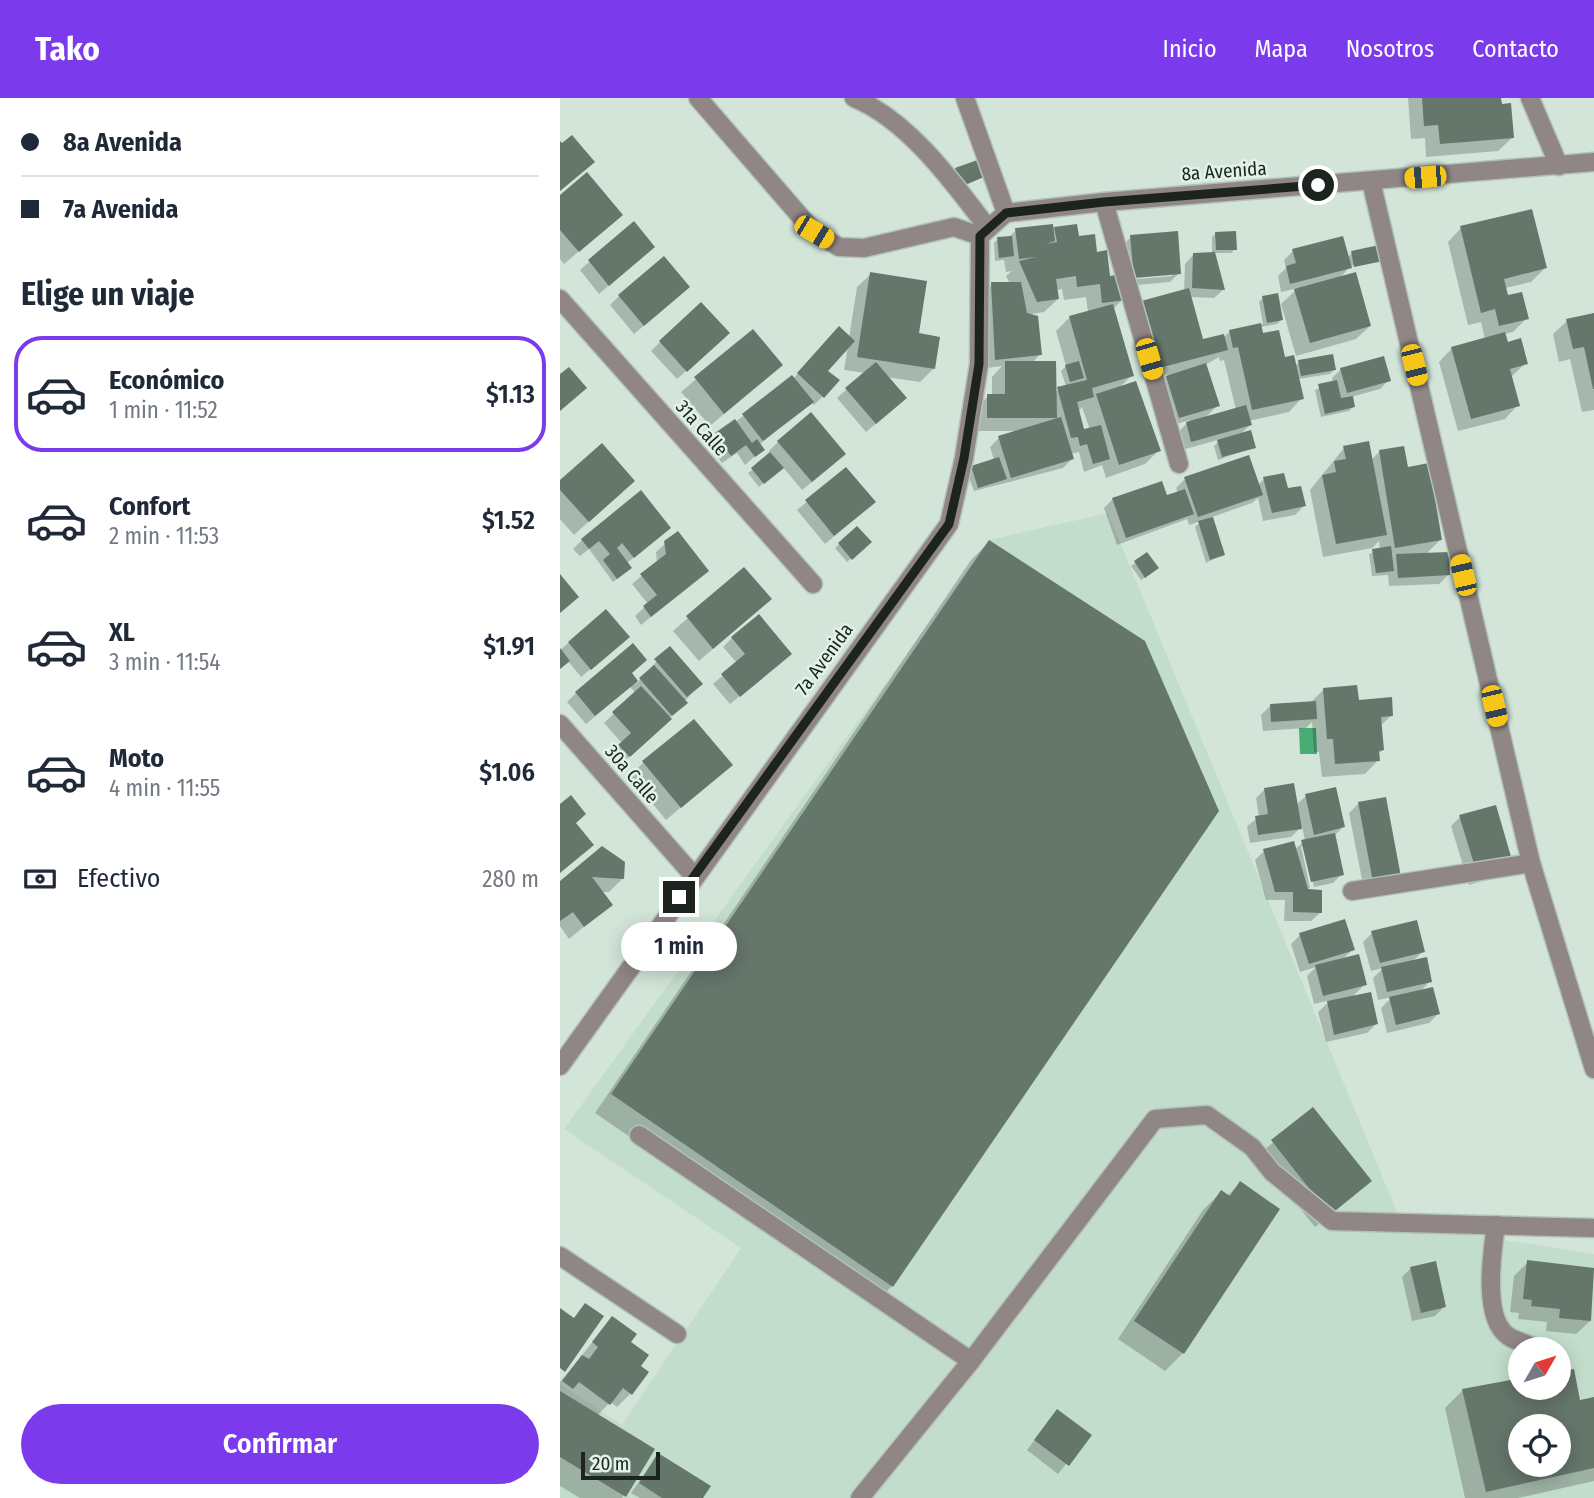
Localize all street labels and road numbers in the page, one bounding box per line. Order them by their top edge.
street label: 8a Avenida [1181,157,1267,185]
street label: 31a Calle [671,395,733,461]
street label: 7a Avenida [790,619,858,699]
street label: 30a Calle [600,740,664,808]

